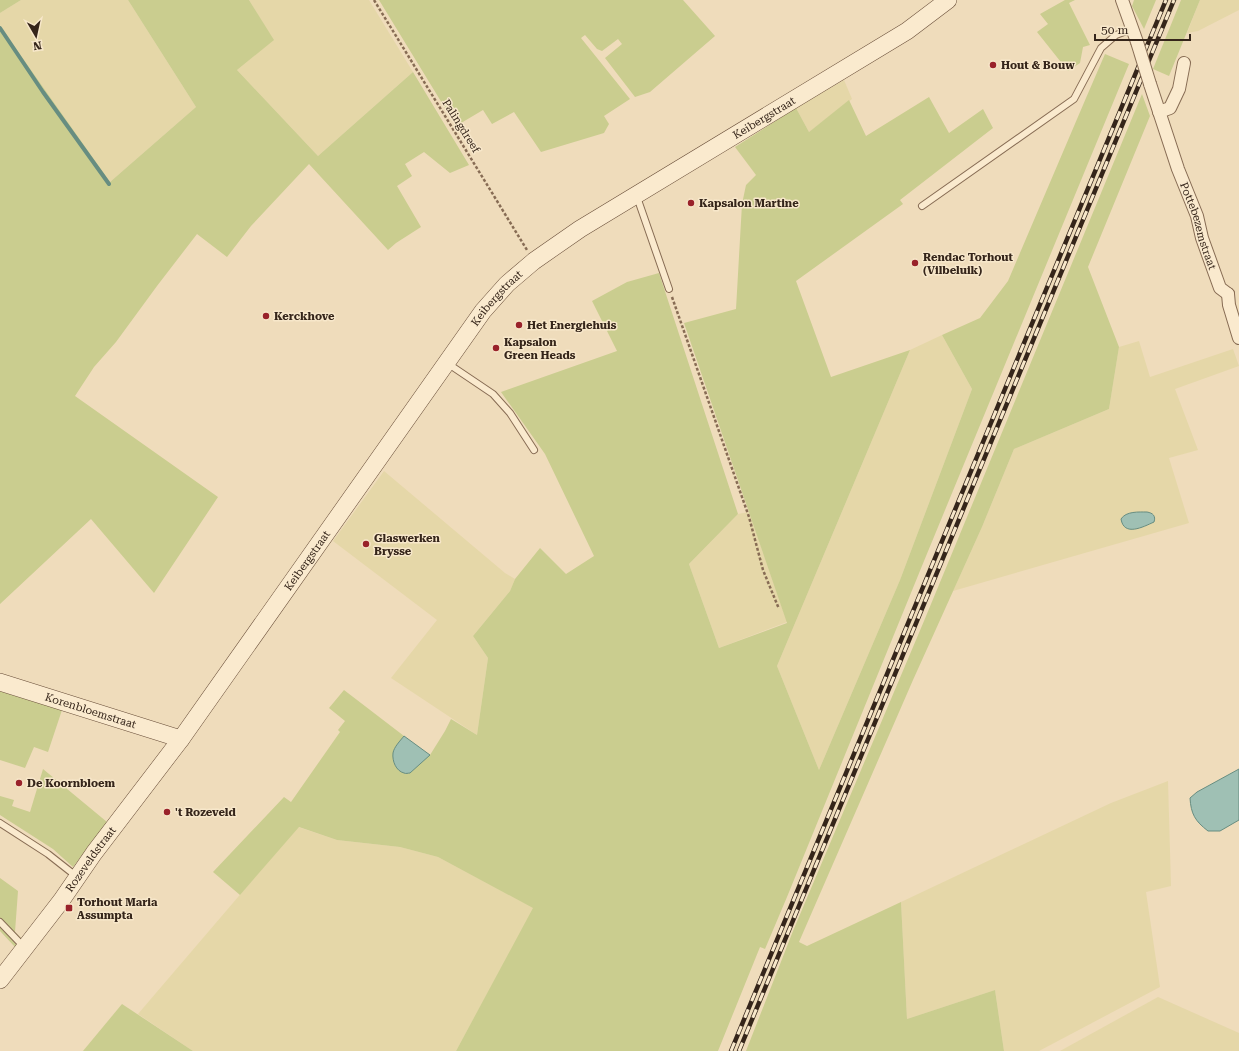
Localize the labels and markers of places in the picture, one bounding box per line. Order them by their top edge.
place label: Hout & Bouw [1001,59,1075,72]
marker: Hout & Bouw [988,60,998,70]
place label: Kapsalon Martine [699,197,799,210]
marker: Kapsalon Martine [686,198,696,208]
place label: Rendac Torhout (Vilbeluik) [923,251,1014,277]
marker: Rendac Torhout (Vilbeluik) [910,258,920,268]
place label: Kerckhove [274,310,335,323]
marker: Kerckhove [261,311,271,321]
place label: Het Energiehuis [527,319,617,332]
marker: Het Energiehuis [514,320,524,330]
place label: Kapsalon Green Heads [504,336,576,362]
marker: Kapsalon Green Heads [491,343,501,353]
place label: Glaswerken Brysse [374,532,441,558]
marker: Glaswerken Brysse [361,539,371,549]
place label: De Koornbloem [27,777,116,790]
marker: De Koornbloem [14,778,24,788]
place label: 't Rozeveld [175,806,236,819]
marker: 't Rozeveld [162,807,172,817]
place label: Torhout Maria Assumpta [77,896,158,922]
marker: Torhout Maria Assumpta [64,903,74,913]

